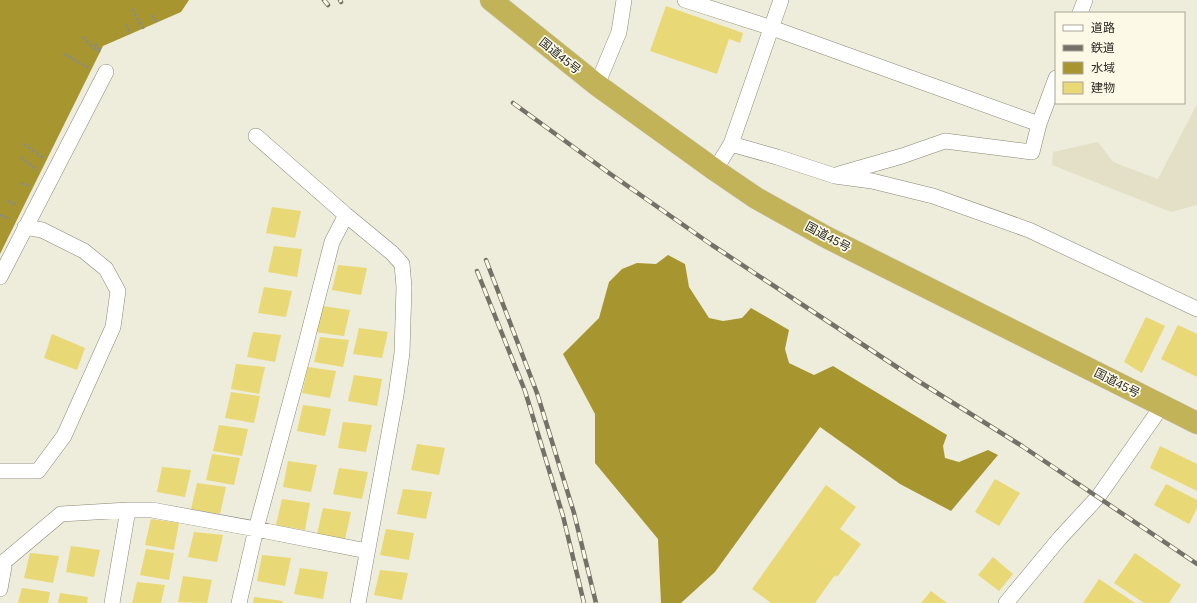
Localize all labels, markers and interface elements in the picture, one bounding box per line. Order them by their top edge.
legend [1055,12,1185,104]
text: 道路 [1091,21,1115,35]
street label: 国道45号 [536,35,584,77]
text: 鉄道 [1091,41,1115,55]
text: 水域 [1091,61,1115,75]
text: 建物 [1091,81,1115,95]
street label: 国道45号 [803,219,853,255]
street label: 国道45号 [1092,366,1142,400]

